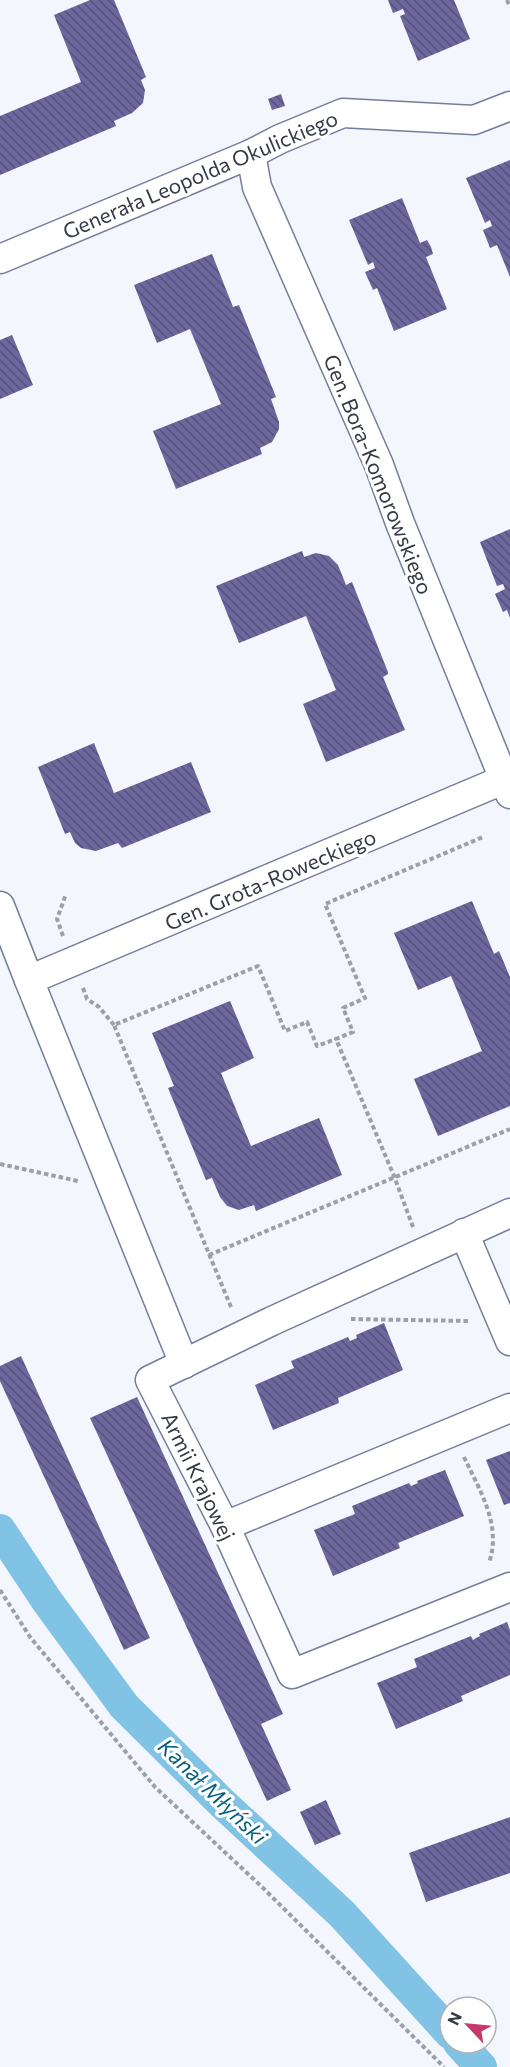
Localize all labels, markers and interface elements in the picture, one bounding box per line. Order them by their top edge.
street label: Generała Leopolda Okulickiego [59,105,341,243]
street label: Gen. Bora-Komorowskiego [319,350,439,598]
street label: Gen. Grota-Roweckiego [161,823,379,935]
street label: Armii Krajowej [157,1408,241,1544]
water label: Kanał Młyński [153,1733,274,1850]
north arrow [438,1995,498,2055]
text: N [443,2009,465,2028]

